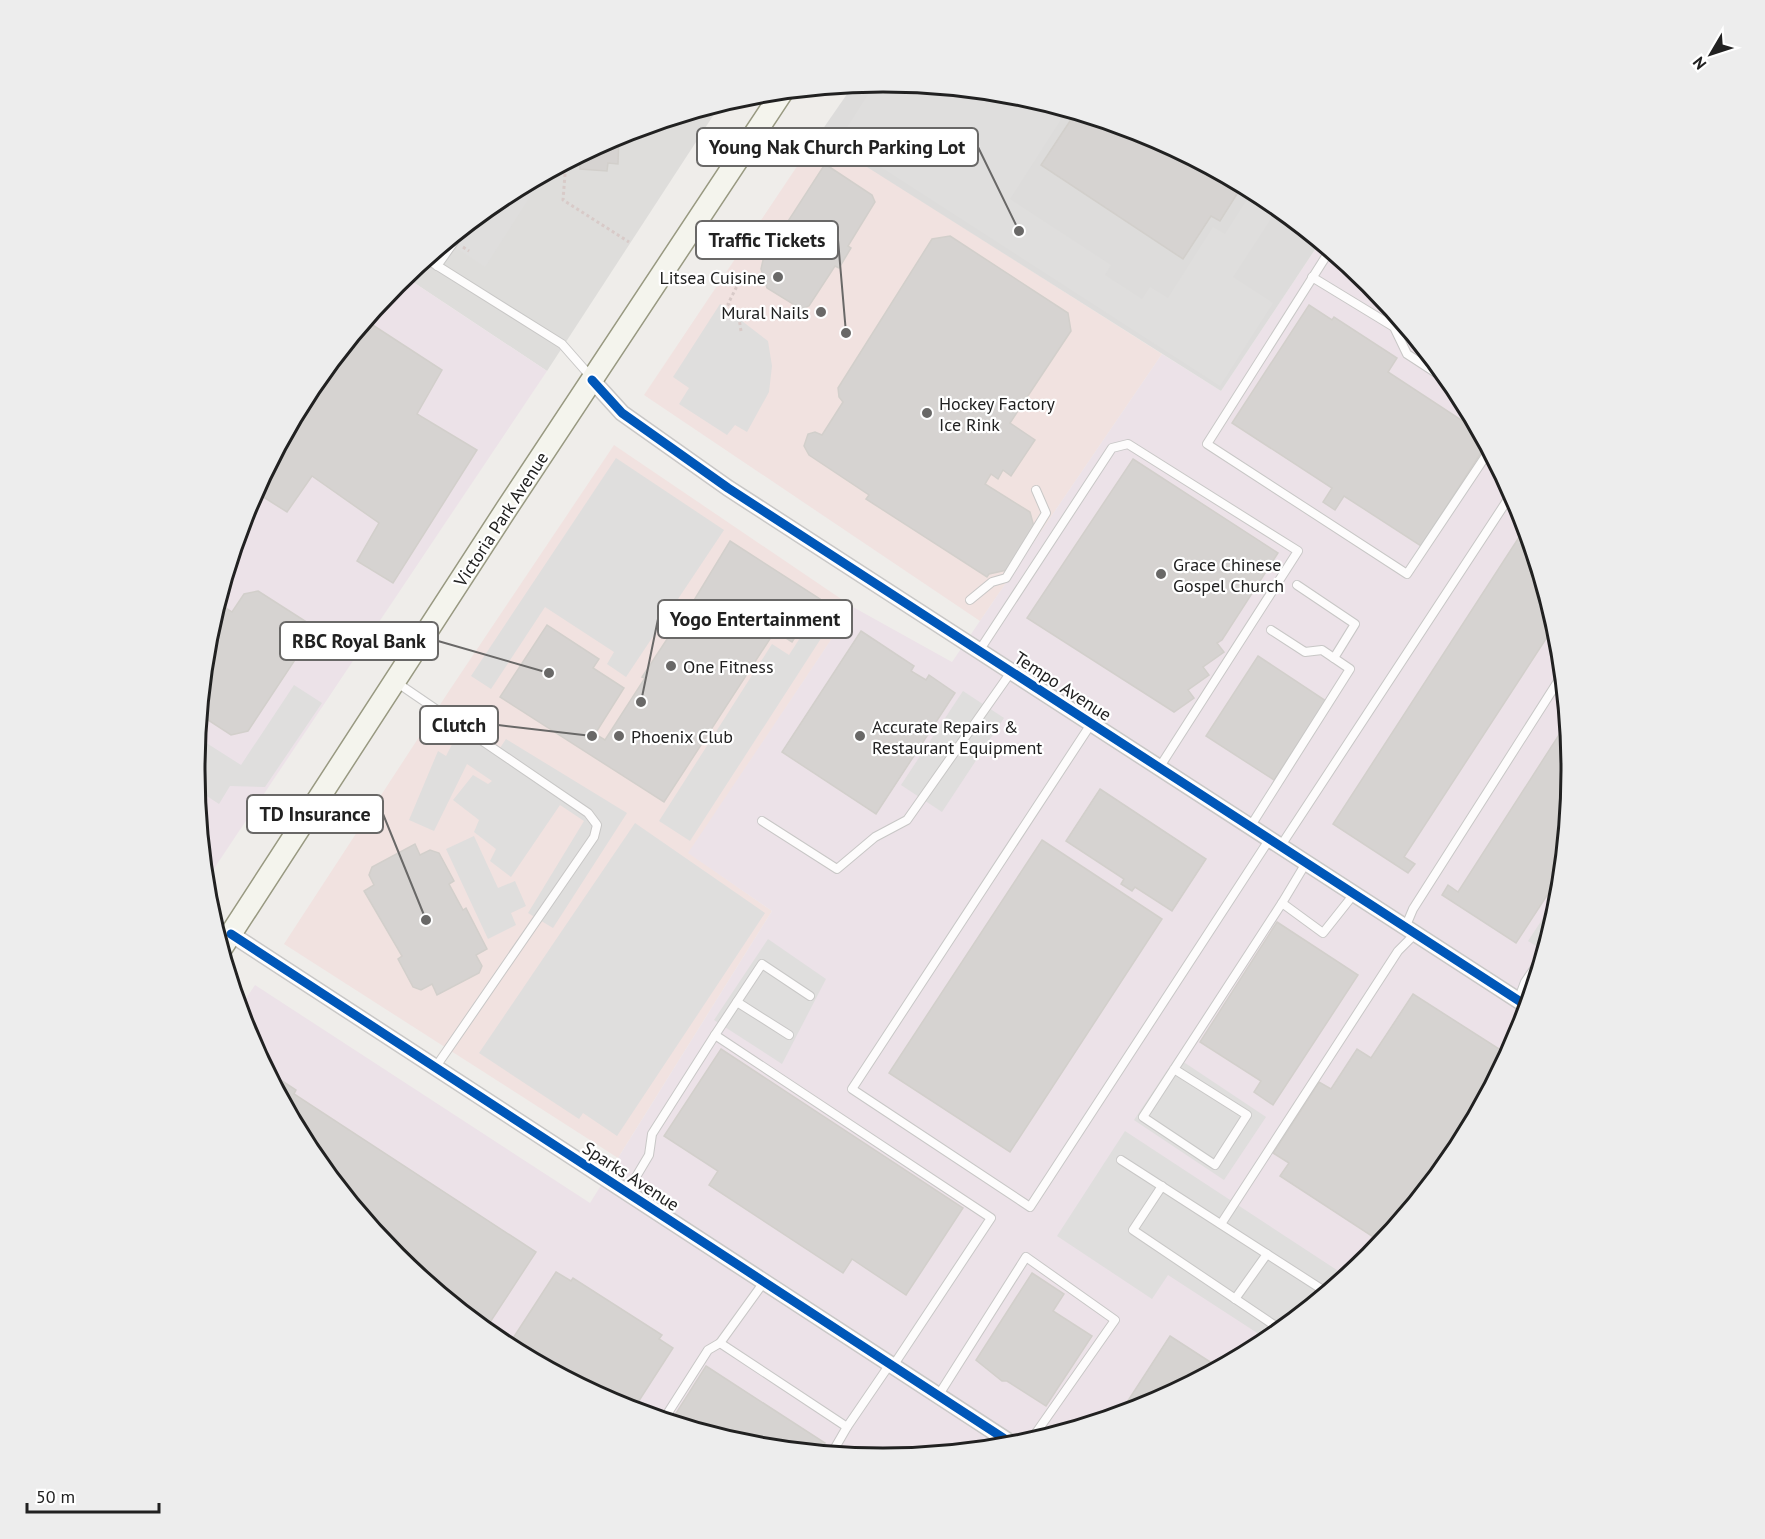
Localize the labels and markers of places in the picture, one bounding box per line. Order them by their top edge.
callout: Young Nak Church Parking Lot [697,128,978,166]
callout: Traffic Tickets [696,221,838,259]
place label: Litsea Cuisine [659,266,766,289]
marker: Litsea Cuisine [771,270,785,284]
place label: Mural Nails [721,301,809,324]
marker: Mural Nails [814,305,828,319]
place label: Hockey Factory Ice Rink [939,392,1056,436]
marker: Hockey Factory Ice Rink [920,406,934,420]
place label: Grace Chinese Gospel Church [1173,553,1284,597]
marker: Grace Chinese Gospel Church [1154,567,1168,581]
callout: Yogo Entertainment [658,600,852,638]
callout: RBC Royal Bank [280,622,438,660]
place label: One Fitness [683,655,774,678]
marker: One Fitness [664,659,678,673]
callout: Clutch [420,706,498,744]
place label: Accurate Repairs & Restaurant Equipment [872,715,1042,759]
place label: Phoenix Club [631,725,733,748]
marker: Phoenix Club [612,729,626,743]
marker: Accurate Repairs & Restaurant Equipment [853,729,867,743]
callout: TD Insurance [247,795,383,833]

